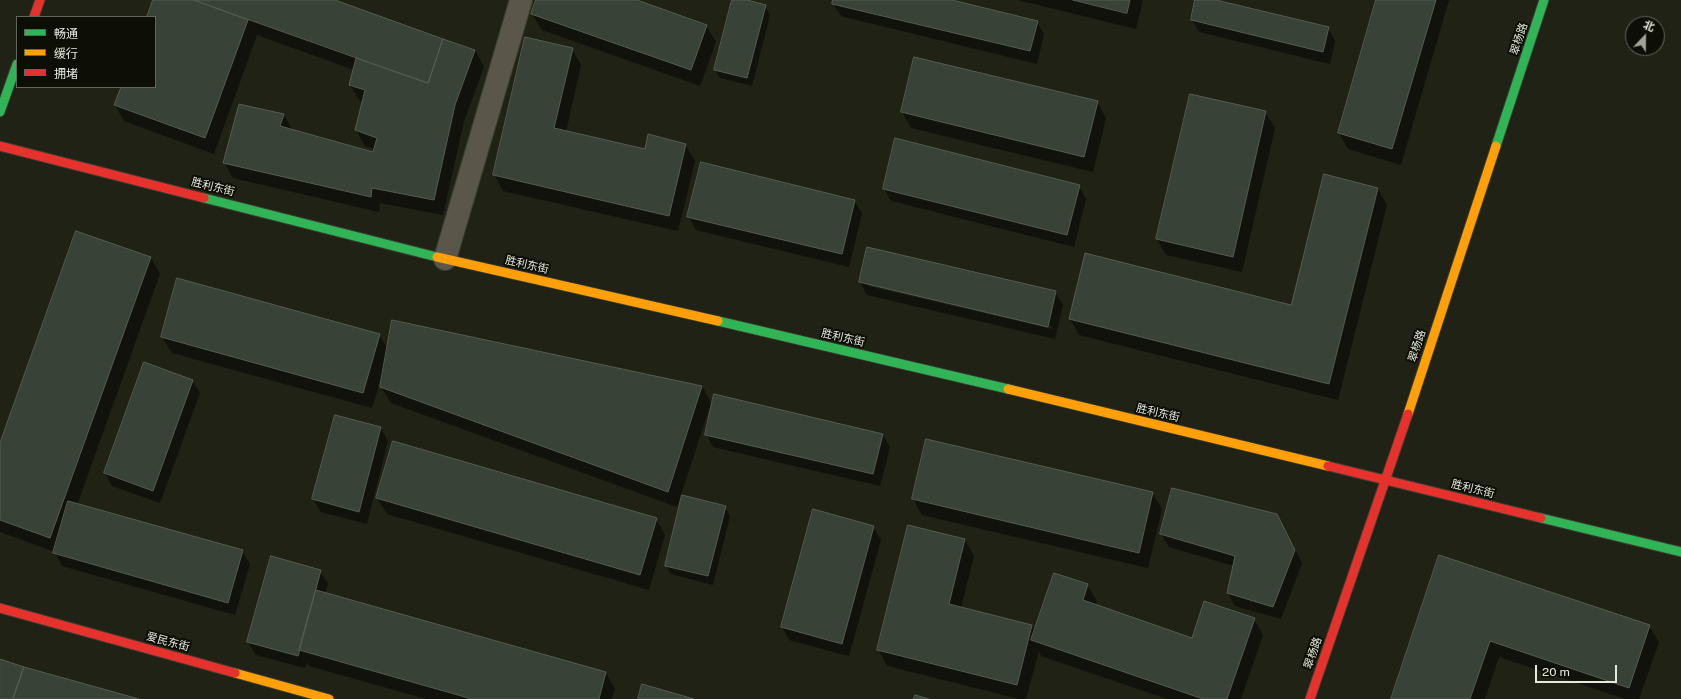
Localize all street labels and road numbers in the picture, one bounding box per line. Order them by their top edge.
street label: 翠杨路 [1508,21,1530,57]
street label: 胜利东街 [190,175,236,199]
street label: 胜利东街 [504,254,550,276]
street label: 胜利东街 [820,327,866,349]
street label: 翠杨路 [1406,328,1428,364]
street label: 胜利东街 [1135,402,1181,424]
street label: 胜利东街 [1450,477,1496,501]
street label: 爱民东街 [145,630,191,654]
street label: 翠杨路 [1301,635,1325,671]

